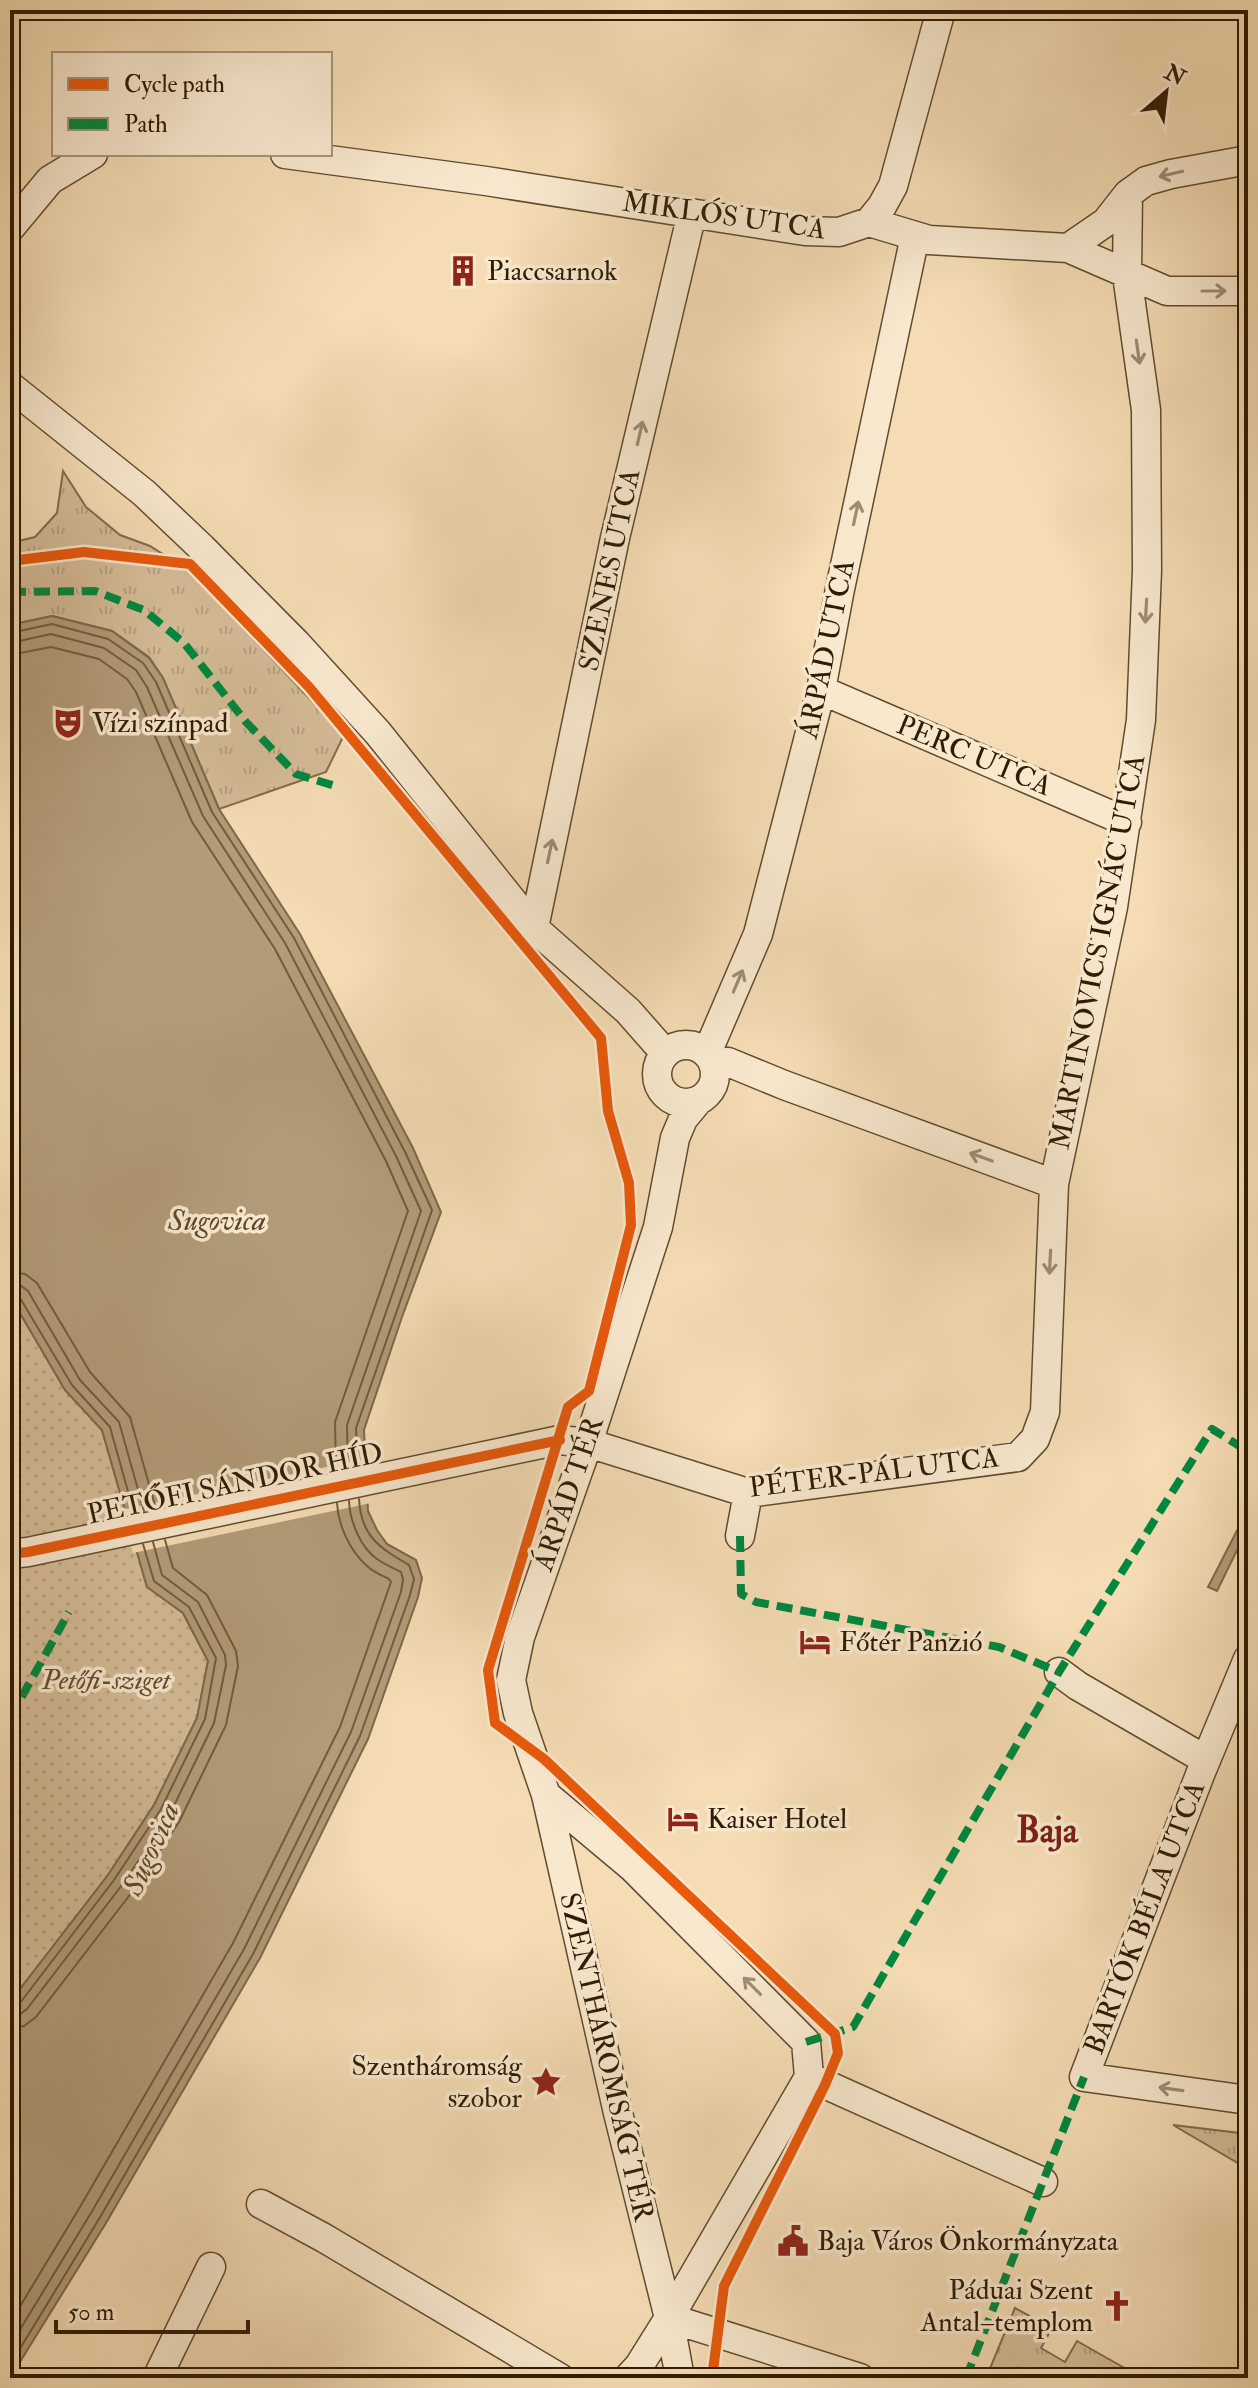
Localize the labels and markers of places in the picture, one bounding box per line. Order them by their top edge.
building icon: Piaccsarnok [446,254,480,288]
place label: Piaccsarnok [487,254,618,289]
theatre icon: Vízi színpad [51,706,85,740]
place label: Vízi színpad [92,706,229,741]
hotel icon: Főtér Panzió [798,1625,832,1659]
place label: Főtér Panzió [839,1625,982,1660]
hotel icon: Kaiser Hotel [666,1802,700,1836]
place label: Kaiser Hotel [707,1802,847,1837]
place label: Szentháromság szobor [351,2049,523,2116]
place icon: Szentháromság szobor [529,2065,563,2099]
public building icon: Baja Város Önkormányzata [776,2224,810,2258]
place label: Baja Város Önkormányzata [817,2224,1119,2259]
place label: Páduai Szent Antal–templom [919,2273,1093,2340]
church icon: Páduai Szent Antal–templom [1100,2289,1134,2323]

